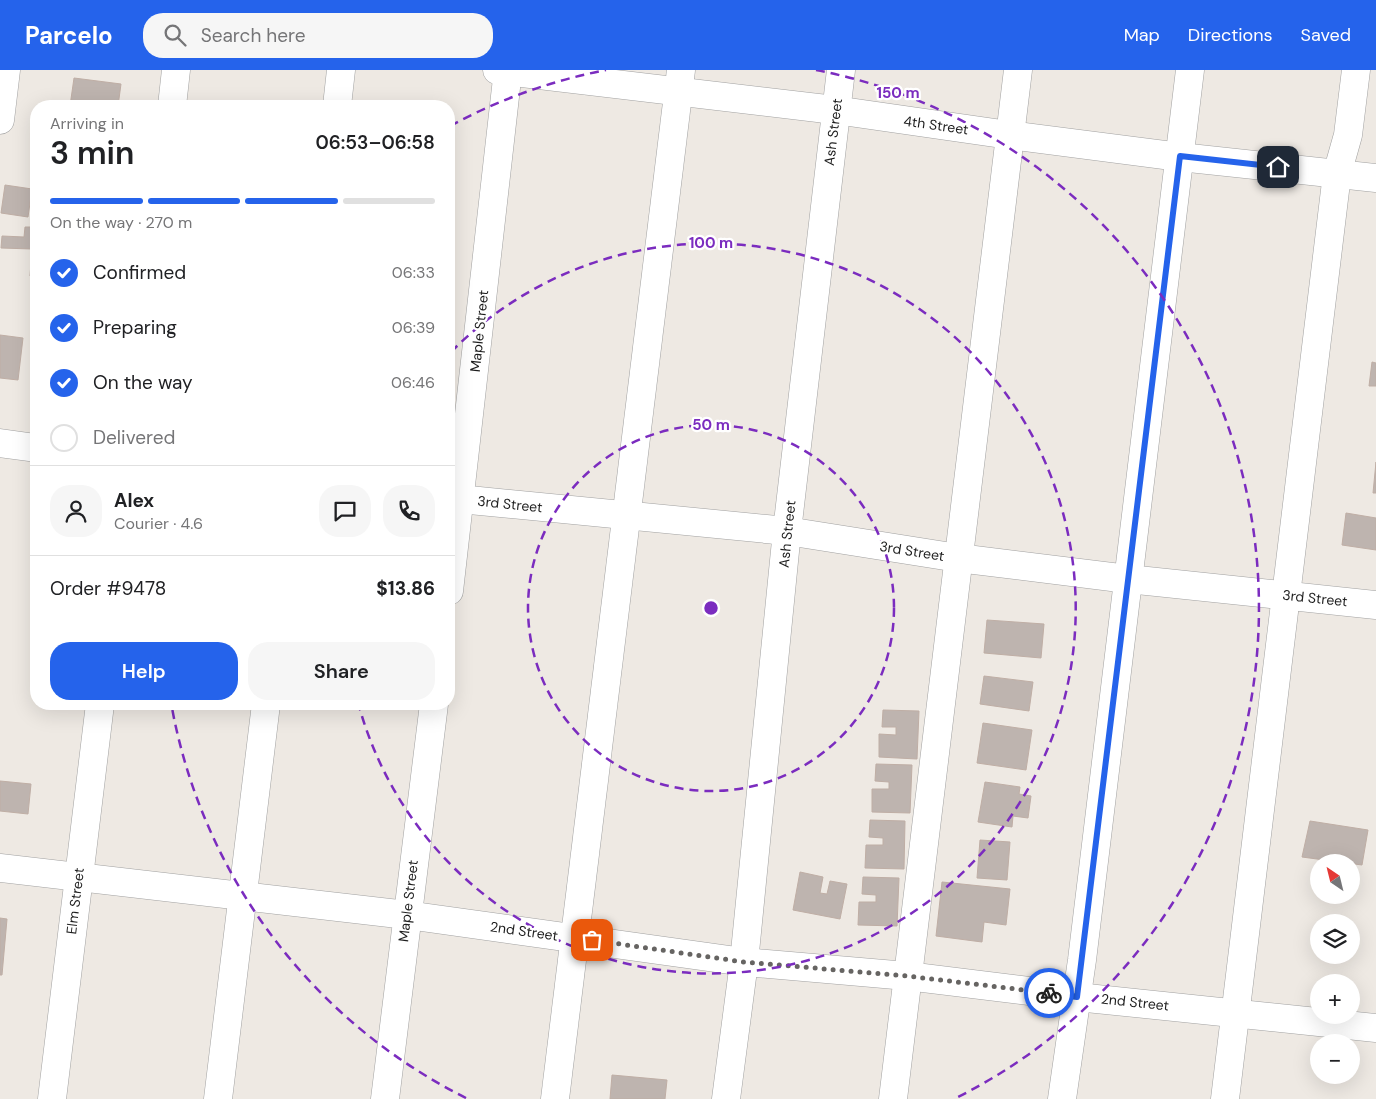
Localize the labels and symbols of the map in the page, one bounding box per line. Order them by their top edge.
text: 150 m [877,83,920,103]
street label: Ash Street [820,97,846,167]
street label: 4th Street [902,112,970,138]
pin [1257,146,1299,188]
text: 100 m [689,233,733,253]
street label: Maple Street [466,289,492,373]
text: 50 m [692,415,730,435]
street label: 3rd Street [477,492,543,516]
street label: Ash Street [775,499,799,569]
street label: 3rd Street [878,537,946,565]
street label: 3rd Street [1282,586,1348,610]
centre of rings [702,599,720,617]
north arrow [1310,854,1360,904]
street label: Maple Street [394,859,422,943]
street label: Elm Street [62,867,88,935]
street label: 2nd Street [489,917,559,945]
pin [571,919,613,961]
courier [1024,968,1074,1018]
street label: 2nd Street [1100,989,1170,1015]

